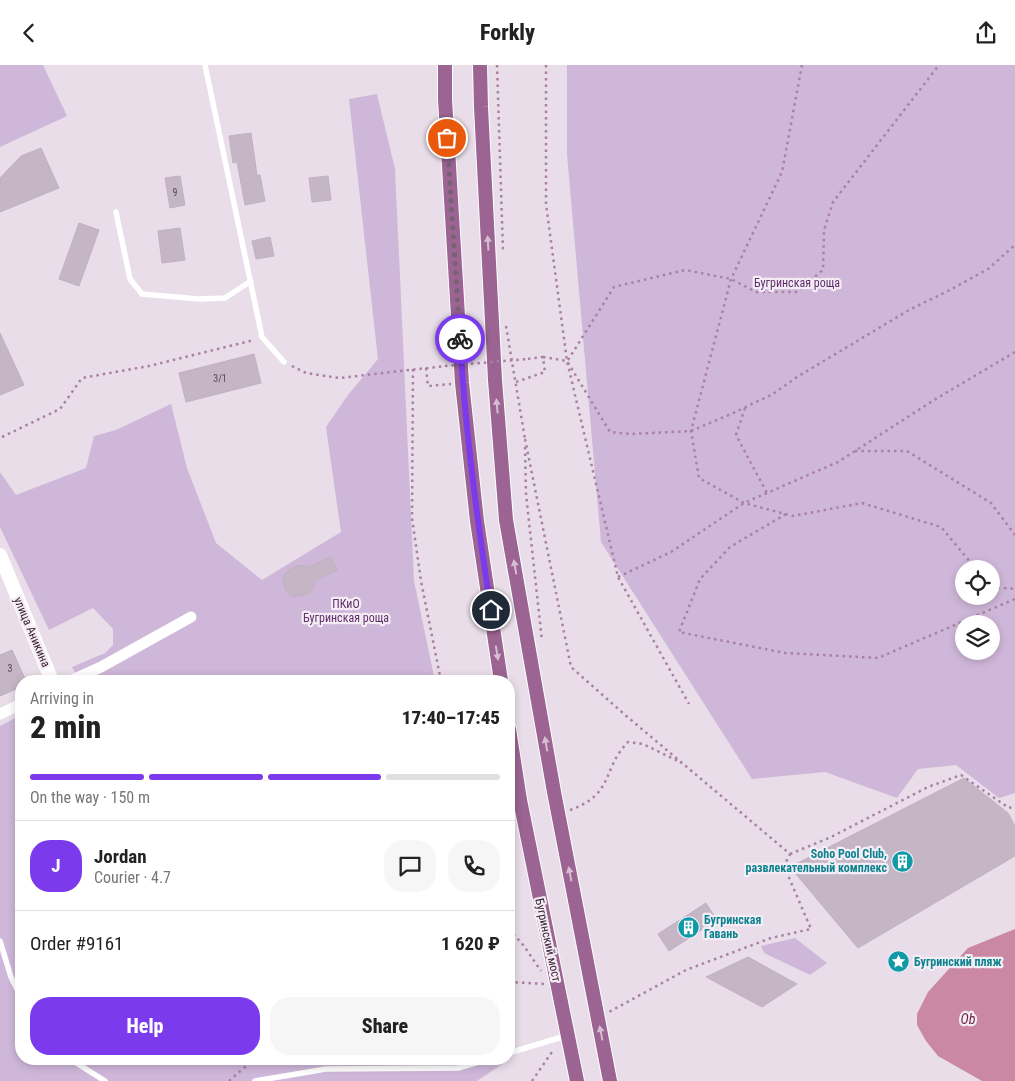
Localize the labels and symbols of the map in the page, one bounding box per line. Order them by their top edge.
pin [426,117,468,159]
house number: 9 [173,187,178,198]
one-way arrow [484,235,492,251]
park label: Бугринская роща [754,276,840,290]
courier [435,314,485,364]
house number: 3/1 [213,373,227,384]
one-way arrow [493,397,501,413]
one-way arrow [510,559,518,575]
pin [470,589,512,631]
street label: улица Аникина [11,595,53,669]
park label: ПКиО Бугринская роща [303,597,389,625]
one-way arrow [494,646,502,662]
house number: 3 [8,663,13,674]
one-way arrow [541,736,549,752]
place label: Soho Pool Club, развлекательный комплекс [746,847,887,875]
building icon: Soho Pool Club, развлекательный комплекс [891,849,915,873]
one-way arrow [566,866,574,881]
street label: Бугринский мост [532,897,564,983]
place label: Бугринская Гавань [704,913,761,941]
building icon: Бугринская Гавань [676,915,700,939]
place icon: Бугринский пляж [886,950,910,974]
place label: Бугринский пляж [914,955,1002,969]
water label: Ob [961,1011,976,1027]
one-way arrow [596,1025,604,1041]

